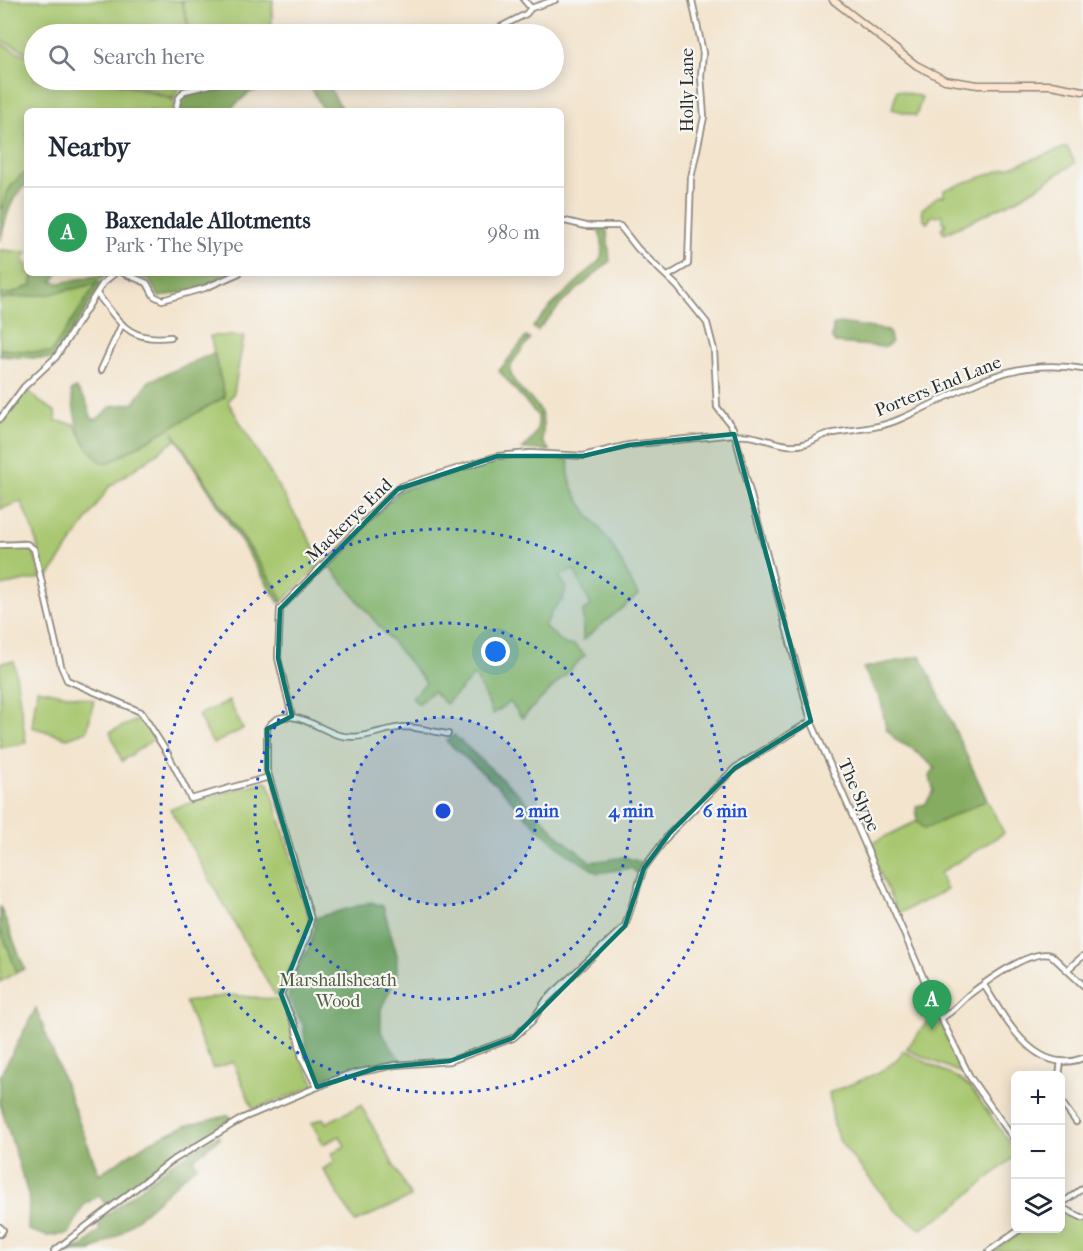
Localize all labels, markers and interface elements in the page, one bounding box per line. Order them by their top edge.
search box [24,24,564,90]
icon: search [45,41,78,74]
text: Search here [93,44,205,70]
street label: Holly Lane [677,48,698,132]
text: Nearby [48,132,130,163]
text: Baxendale Allotments [105,208,311,234]
text: A [61,221,74,244]
text: 980 m [488,221,540,244]
text: Park · The Slype [105,234,243,257]
street label: Porters End Lane [872,352,1004,421]
street label: Mackerye End [302,474,397,567]
your location [481,637,510,666]
street label: The Slype [833,756,884,835]
centre of rings [433,801,453,821]
text: 2 min [515,801,559,822]
text: 4 min [607,801,654,822]
text: 6 min [703,801,748,822]
park label: Marshallsheath Wood [279,970,397,1012]
pin: A [912,980,952,1030]
map controls [1011,1071,1065,1233]
button: + [1011,1071,1065,1125]
button: − [1011,1125,1065,1179]
button: layers [1011,1179,1065,1233]

